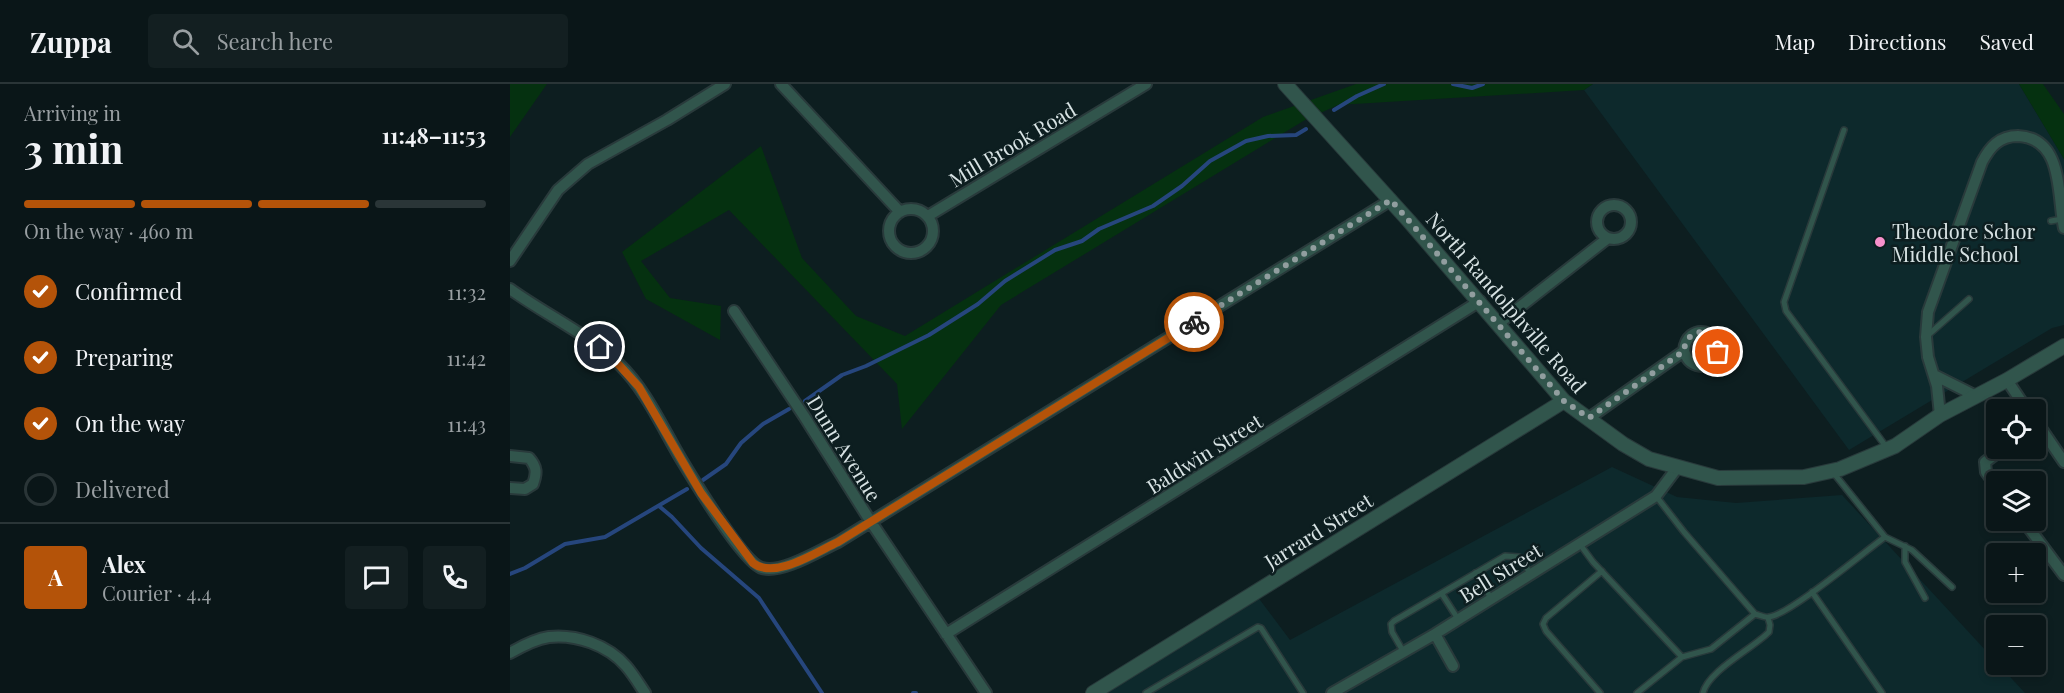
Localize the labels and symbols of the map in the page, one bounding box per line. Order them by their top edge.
street label: Mill Brook Road [944,95,1081,193]
street label: North Randolphville Road [1421,206,1593,398]
place label: Theodore Schor Middle School [1892,217,2036,267]
marker: Theodore Schor Middle School [1873,235,1887,249]
courier [1164,292,1224,352]
pin [574,321,625,372]
pin [1692,326,1743,377]
street label: Dunn Avenue [802,390,888,506]
street label: Baldwin Street [1141,406,1268,499]
street label: Jarrard Street [1258,486,1378,574]
street label: Bell Street [1454,536,1547,608]

